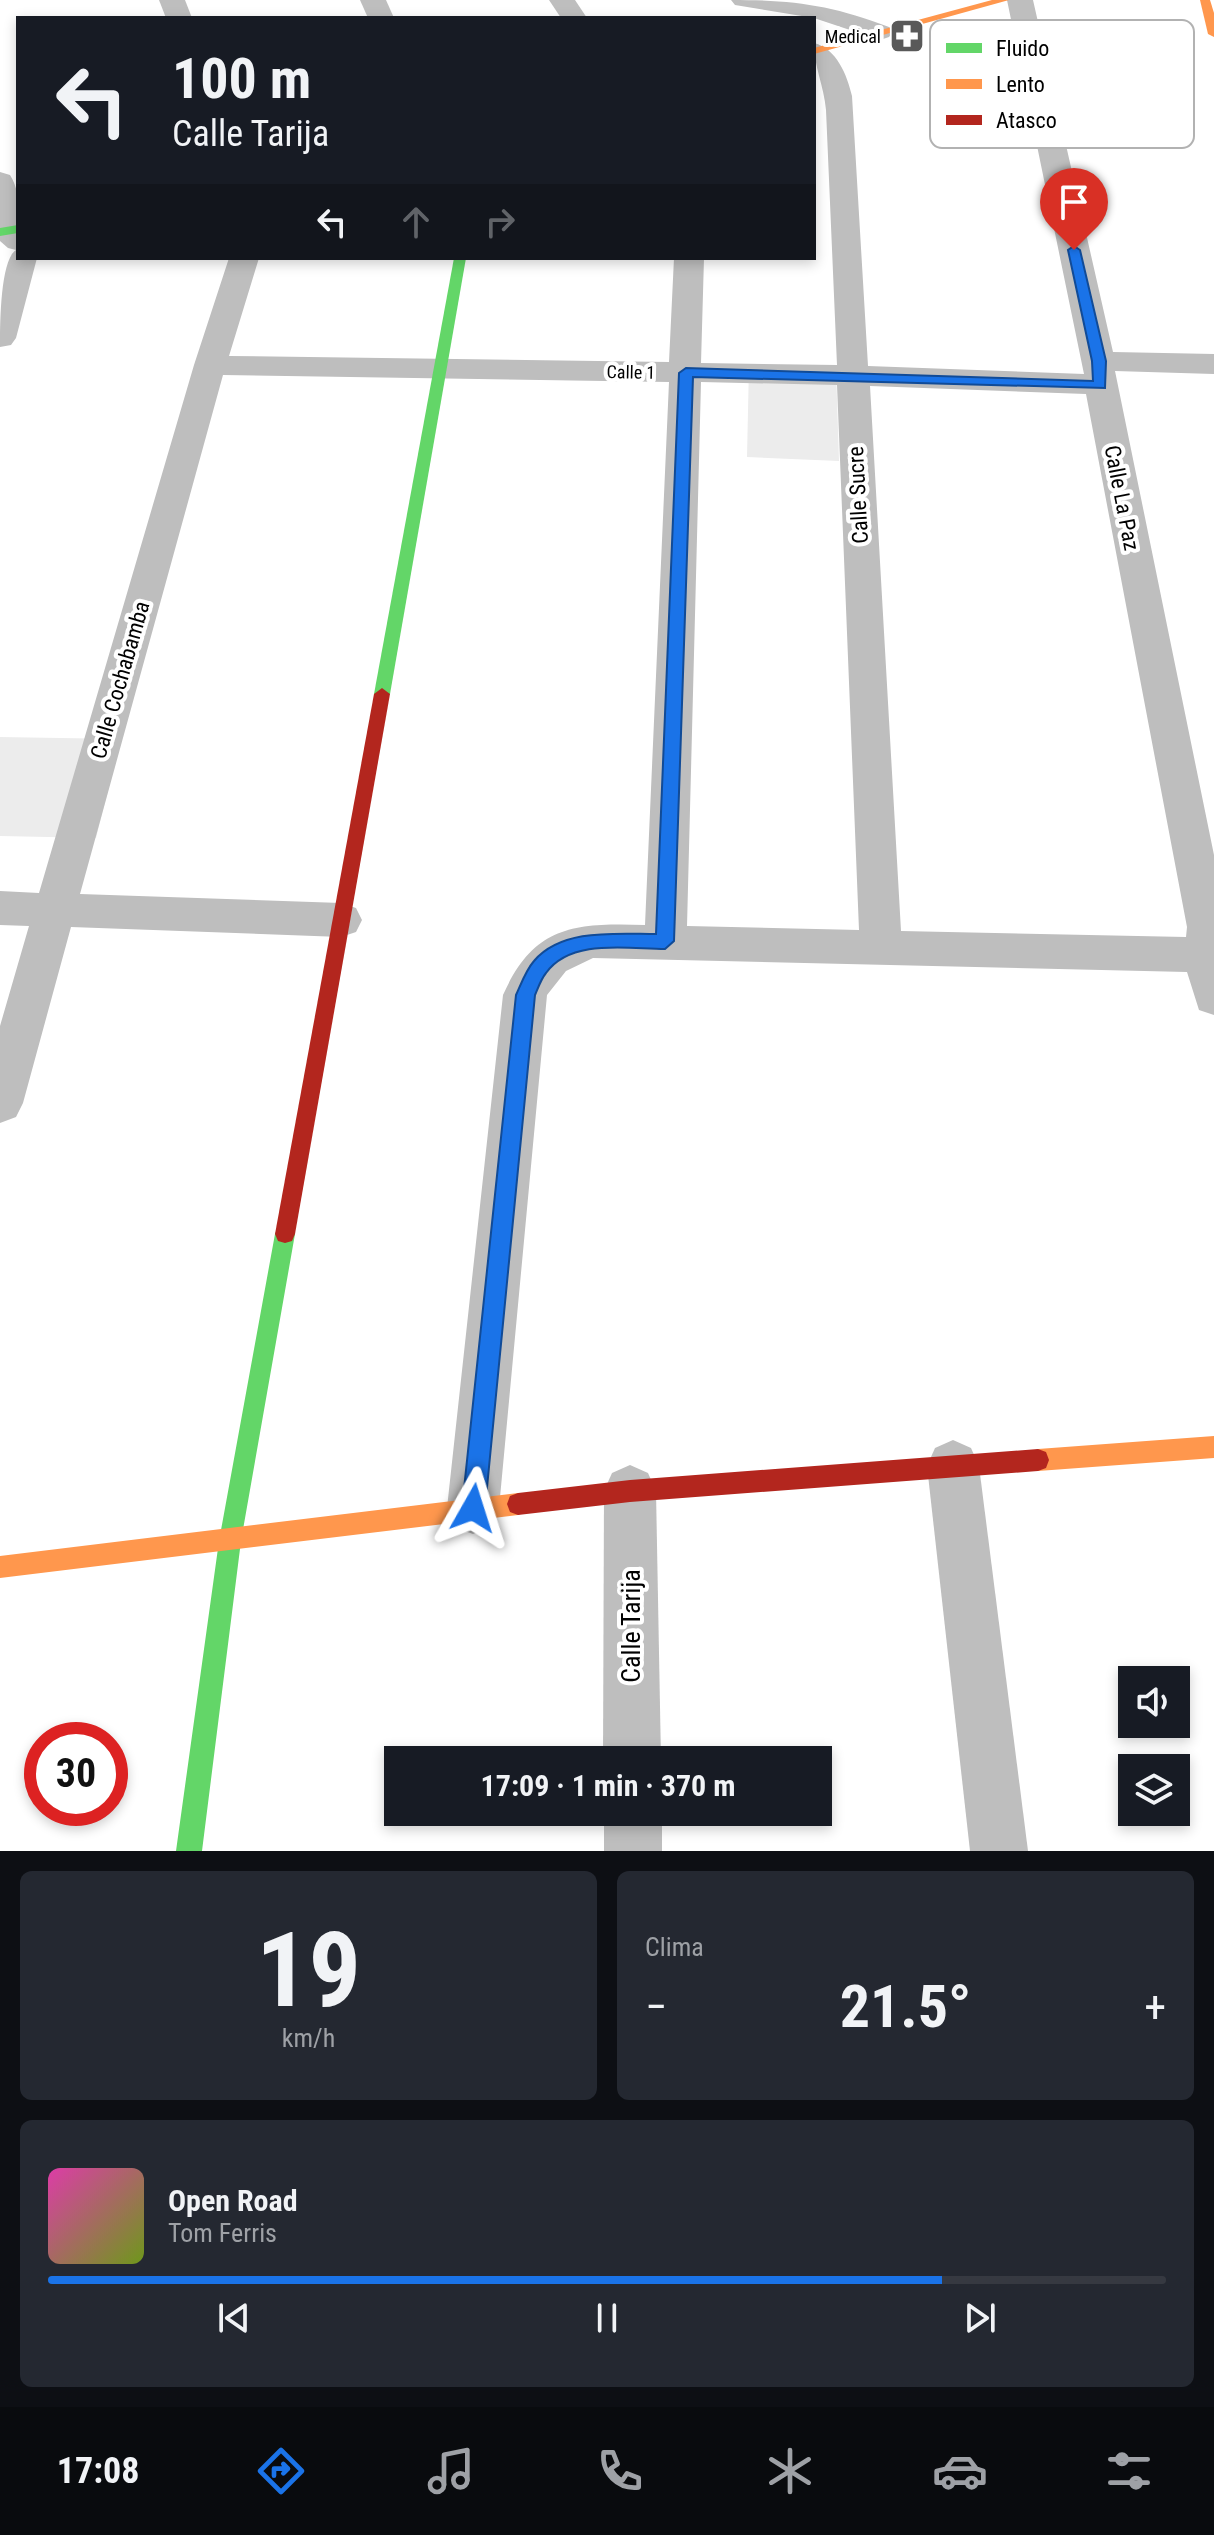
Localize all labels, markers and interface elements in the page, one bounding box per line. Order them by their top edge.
pharmacy icon: Medical [888,17,926,55]
legend [930,20,1194,148]
place label: Medical [825,26,881,47]
text: Fluido [996,36,1049,61]
text: 100 m [172,46,311,112]
icon: left [40,48,144,152]
text: Lento [996,72,1045,97]
text: Atasco [996,108,1057,133]
text: Calle Tarija [172,113,329,155]
pin [1040,168,1108,250]
icon: arrive [1052,180,1096,224]
icon: left [310,200,354,244]
icon: ahead [394,200,438,244]
icon: right [478,200,522,244]
street label: Calle 1 [607,361,655,383]
street label: Calle La Paz [1100,443,1144,553]
street label: Calle Sucre [843,446,873,544]
street label: Calle Cochabamba [86,598,154,762]
position arrow [431,1466,515,1550]
street label: Calle Tarija [616,1569,646,1683]
map controls [1118,1666,1190,1826]
button: sound [1118,1666,1190,1738]
speed limit sign: 30 [24,1722,128,1826]
button: layers [1118,1754,1190,1826]
text: 17:09 · 1 min · 370 m [481,1768,735,1803]
text: 19 [256,1910,361,2031]
text: Clima [645,1932,704,1962]
text: 21.5° [840,1971,971,2042]
text: − [645,1981,667,2033]
text: + [1144,1981,1166,2033]
text: km/h [282,2023,335,2053]
text: Open Road [168,2183,298,2218]
text: Tom Ferris [168,2218,277,2248]
icon: previous [212,2296,256,2340]
icon: pause [585,2296,629,2340]
icon: next [958,2296,1002,2340]
icon: directions [253,2443,309,2499]
icon: music [423,2443,479,2499]
icon: phone [592,2443,648,2499]
icon: climate [762,2443,818,2499]
icon: car [932,2443,988,2499]
icon: filters [1101,2443,1157,2499]
text: 17:08 [57,2450,139,2492]

